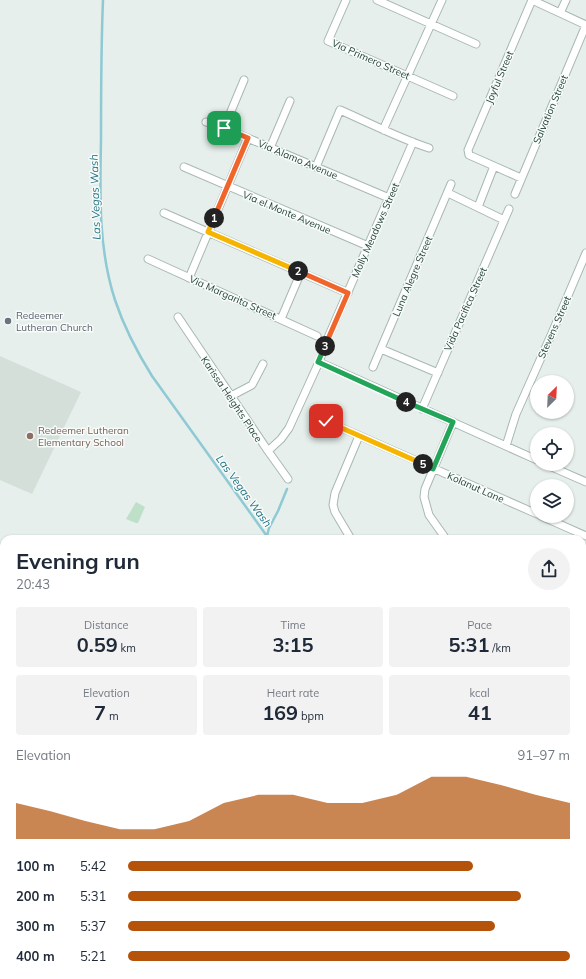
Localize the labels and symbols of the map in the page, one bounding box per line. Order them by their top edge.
street label: Via Primero Street [330,36,412,83]
street label: Joyful Street [483,48,517,106]
street label: Salvation Street [530,72,571,146]
pin [207,111,241,145]
street label: Via Alamo Avenue [256,137,340,182]
water label: Las Vegas Wash [87,154,103,240]
street label: Molly Meadows Street [349,180,402,280]
street label: Via el Monte Avenue [241,188,333,237]
pin: 1 [204,208,224,228]
street label: Luna Alegre Street [390,234,435,318]
pin: 2 [288,261,308,281]
street label: Vida Pacifica Street [441,265,490,353]
street label: Via Margarita Street [187,272,279,323]
street label: Stevens Street [535,294,574,360]
place label: Redeemer Lutheran Church [16,309,93,334]
marker: Redeemer Lutheran Church [3,316,13,326]
pin: 3 [315,336,335,356]
street label: Karissa Heights Place [198,354,265,445]
north arrow [530,375,574,419]
pin: 4 [396,392,416,412]
pin [309,404,343,438]
place label: Redeemer Lutheran Elementary School [38,424,129,449]
marker: Redeemer Lutheran Elementary School [25,431,35,441]
water label: Las Vegas Wash [213,452,275,530]
pin: 5 [413,454,433,474]
street label: Kolanut Lane [445,469,506,506]

